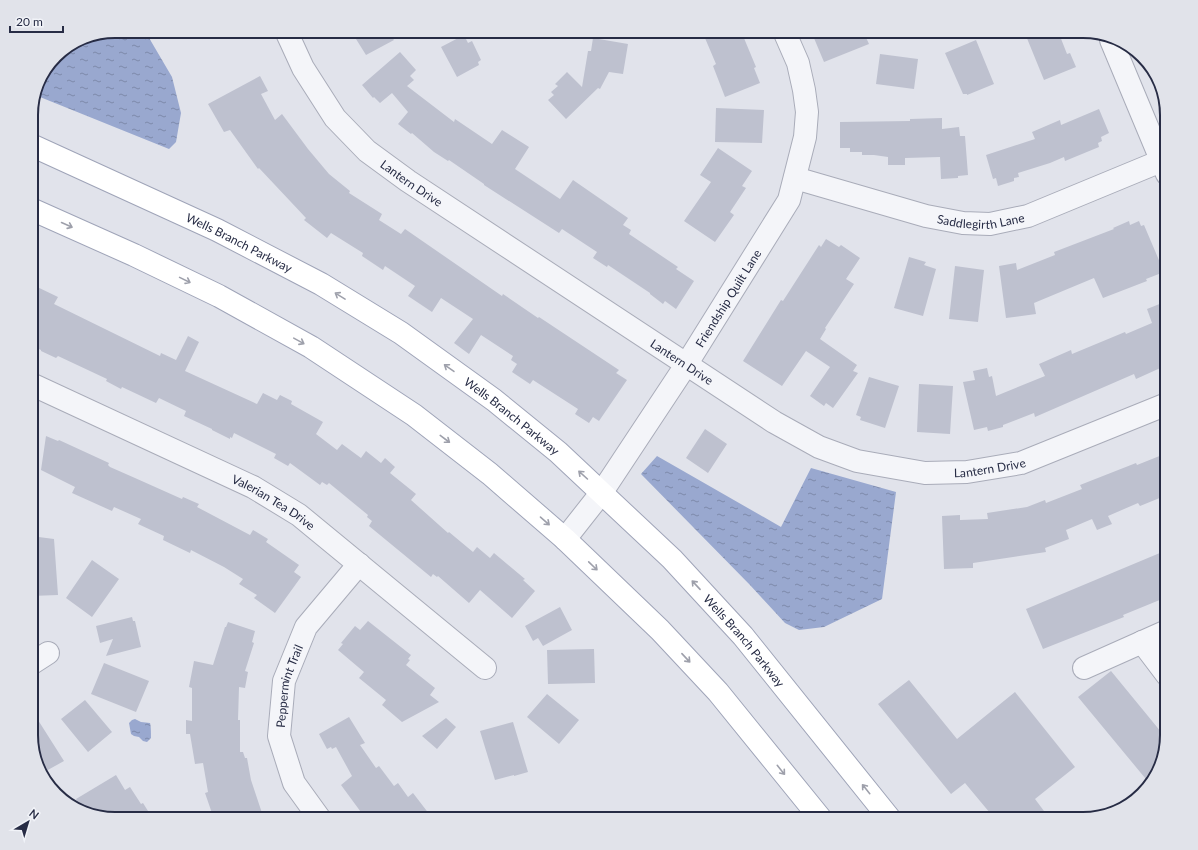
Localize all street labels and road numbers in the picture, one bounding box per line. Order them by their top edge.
street label: Lantern Drive [378,156,446,209]
street label: Wells Branch Parkway [184,209,296,276]
street label: Saddlegirth Lane [936,209,1026,232]
street label: Friendship Quilt Lane [692,246,764,350]
street label: Lantern Drive [648,335,716,388]
street label: Wells Branch Parkway [462,374,563,458]
street label: Lantern Drive [954,454,1028,480]
street label: Valerian Tea Drive [230,471,318,533]
street label: Wells Branch Parkway [701,591,789,690]
street label: Peppermint Trail [272,642,306,728]

